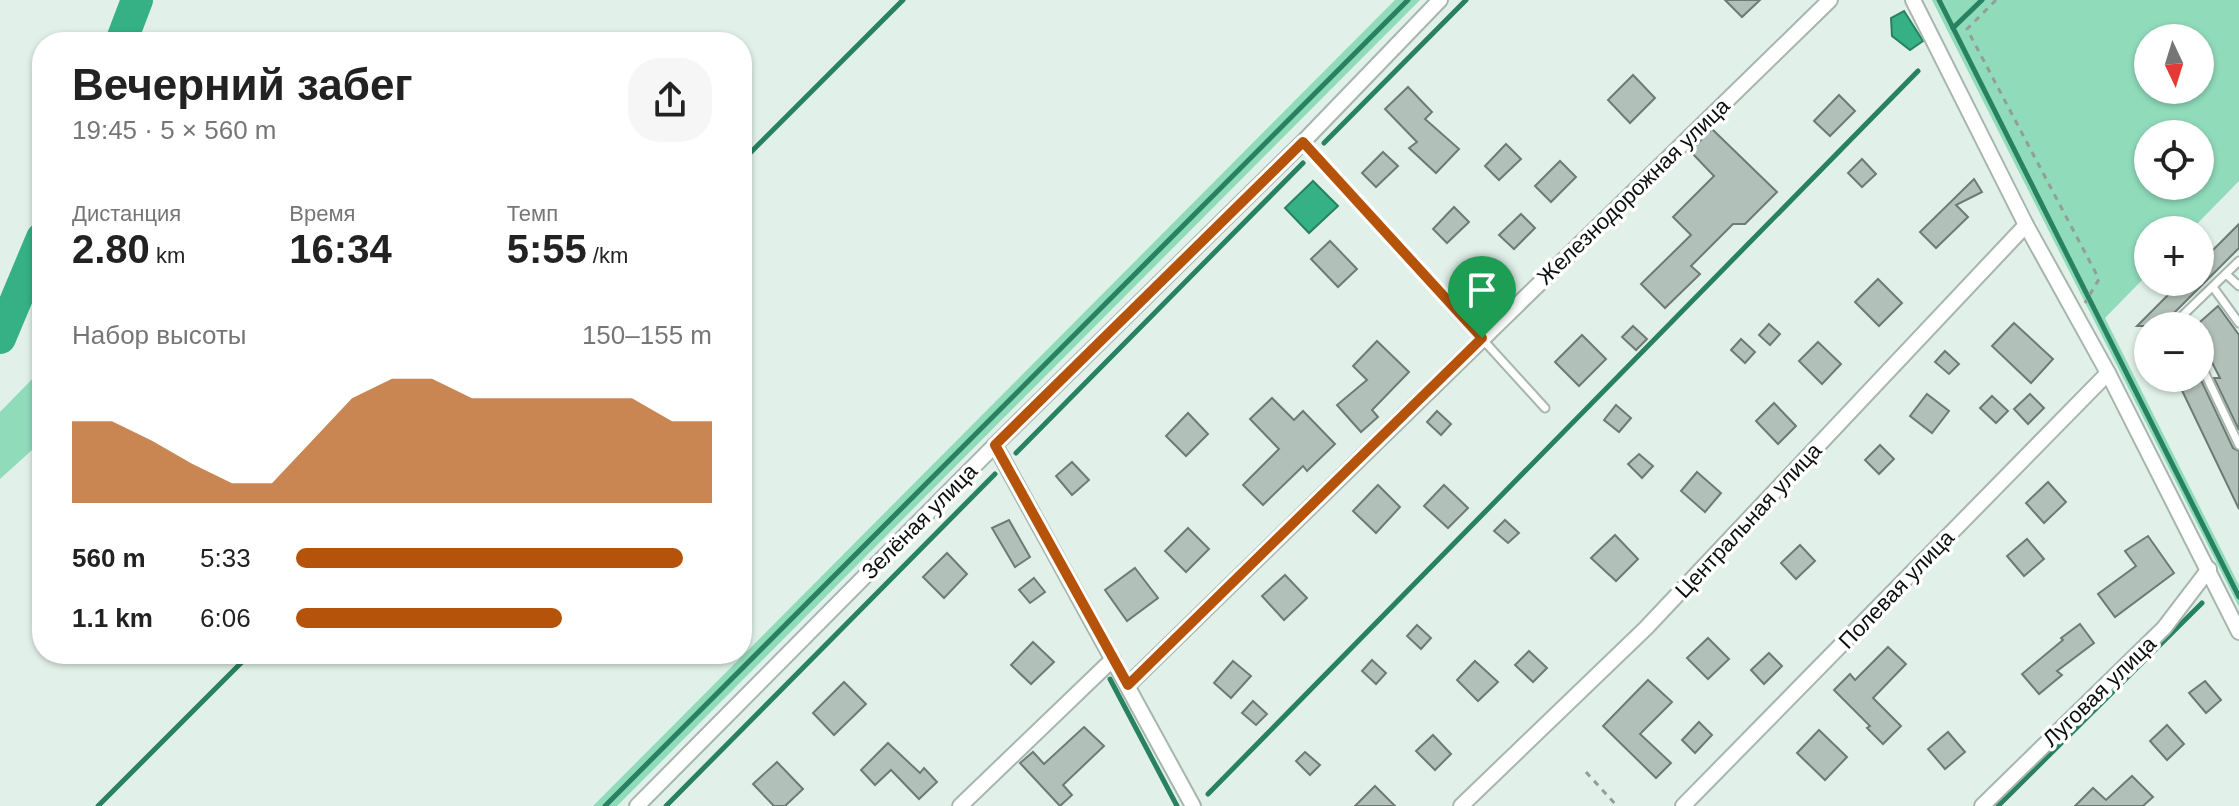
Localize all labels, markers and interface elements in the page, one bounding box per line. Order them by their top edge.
north arrow [2134,24,2214,104]
map controls [2134,24,2214,392]
button: share [628,58,712,142]
text: Вечерний забег [72,60,413,109]
street label: Железнодорожная улица [1532,93,1735,290]
text: 19:45 · 5 × 560 m [72,115,277,145]
button: locate [2134,120,2214,200]
text: Дистанция [72,201,181,226]
text: Время [289,201,356,226]
text: Темп [507,201,558,226]
button: + [2134,216,2214,296]
text: 2.80 [72,227,150,271]
text: 16:34 [289,227,392,271]
text: 5:55 [507,227,587,271]
text: km [150,243,185,268]
text: /km [587,243,628,268]
pin [1448,256,1516,338]
icon: arrive [1460,268,1504,312]
button: − [2134,312,2214,392]
text: Набор высоты [72,320,247,350]
text: 150–155 m [582,320,712,350]
street label: Центральная улица [1670,437,1827,603]
street label: Зелёная улица [857,458,983,584]
street label: Полевая улица [1834,524,1960,654]
text: 560 m [72,543,146,573]
text: 5:33 [200,543,251,573]
text: 1.1 km [72,603,153,633]
text: 6:06 [200,603,251,633]
street label: Луговая улица [2038,631,2162,752]

